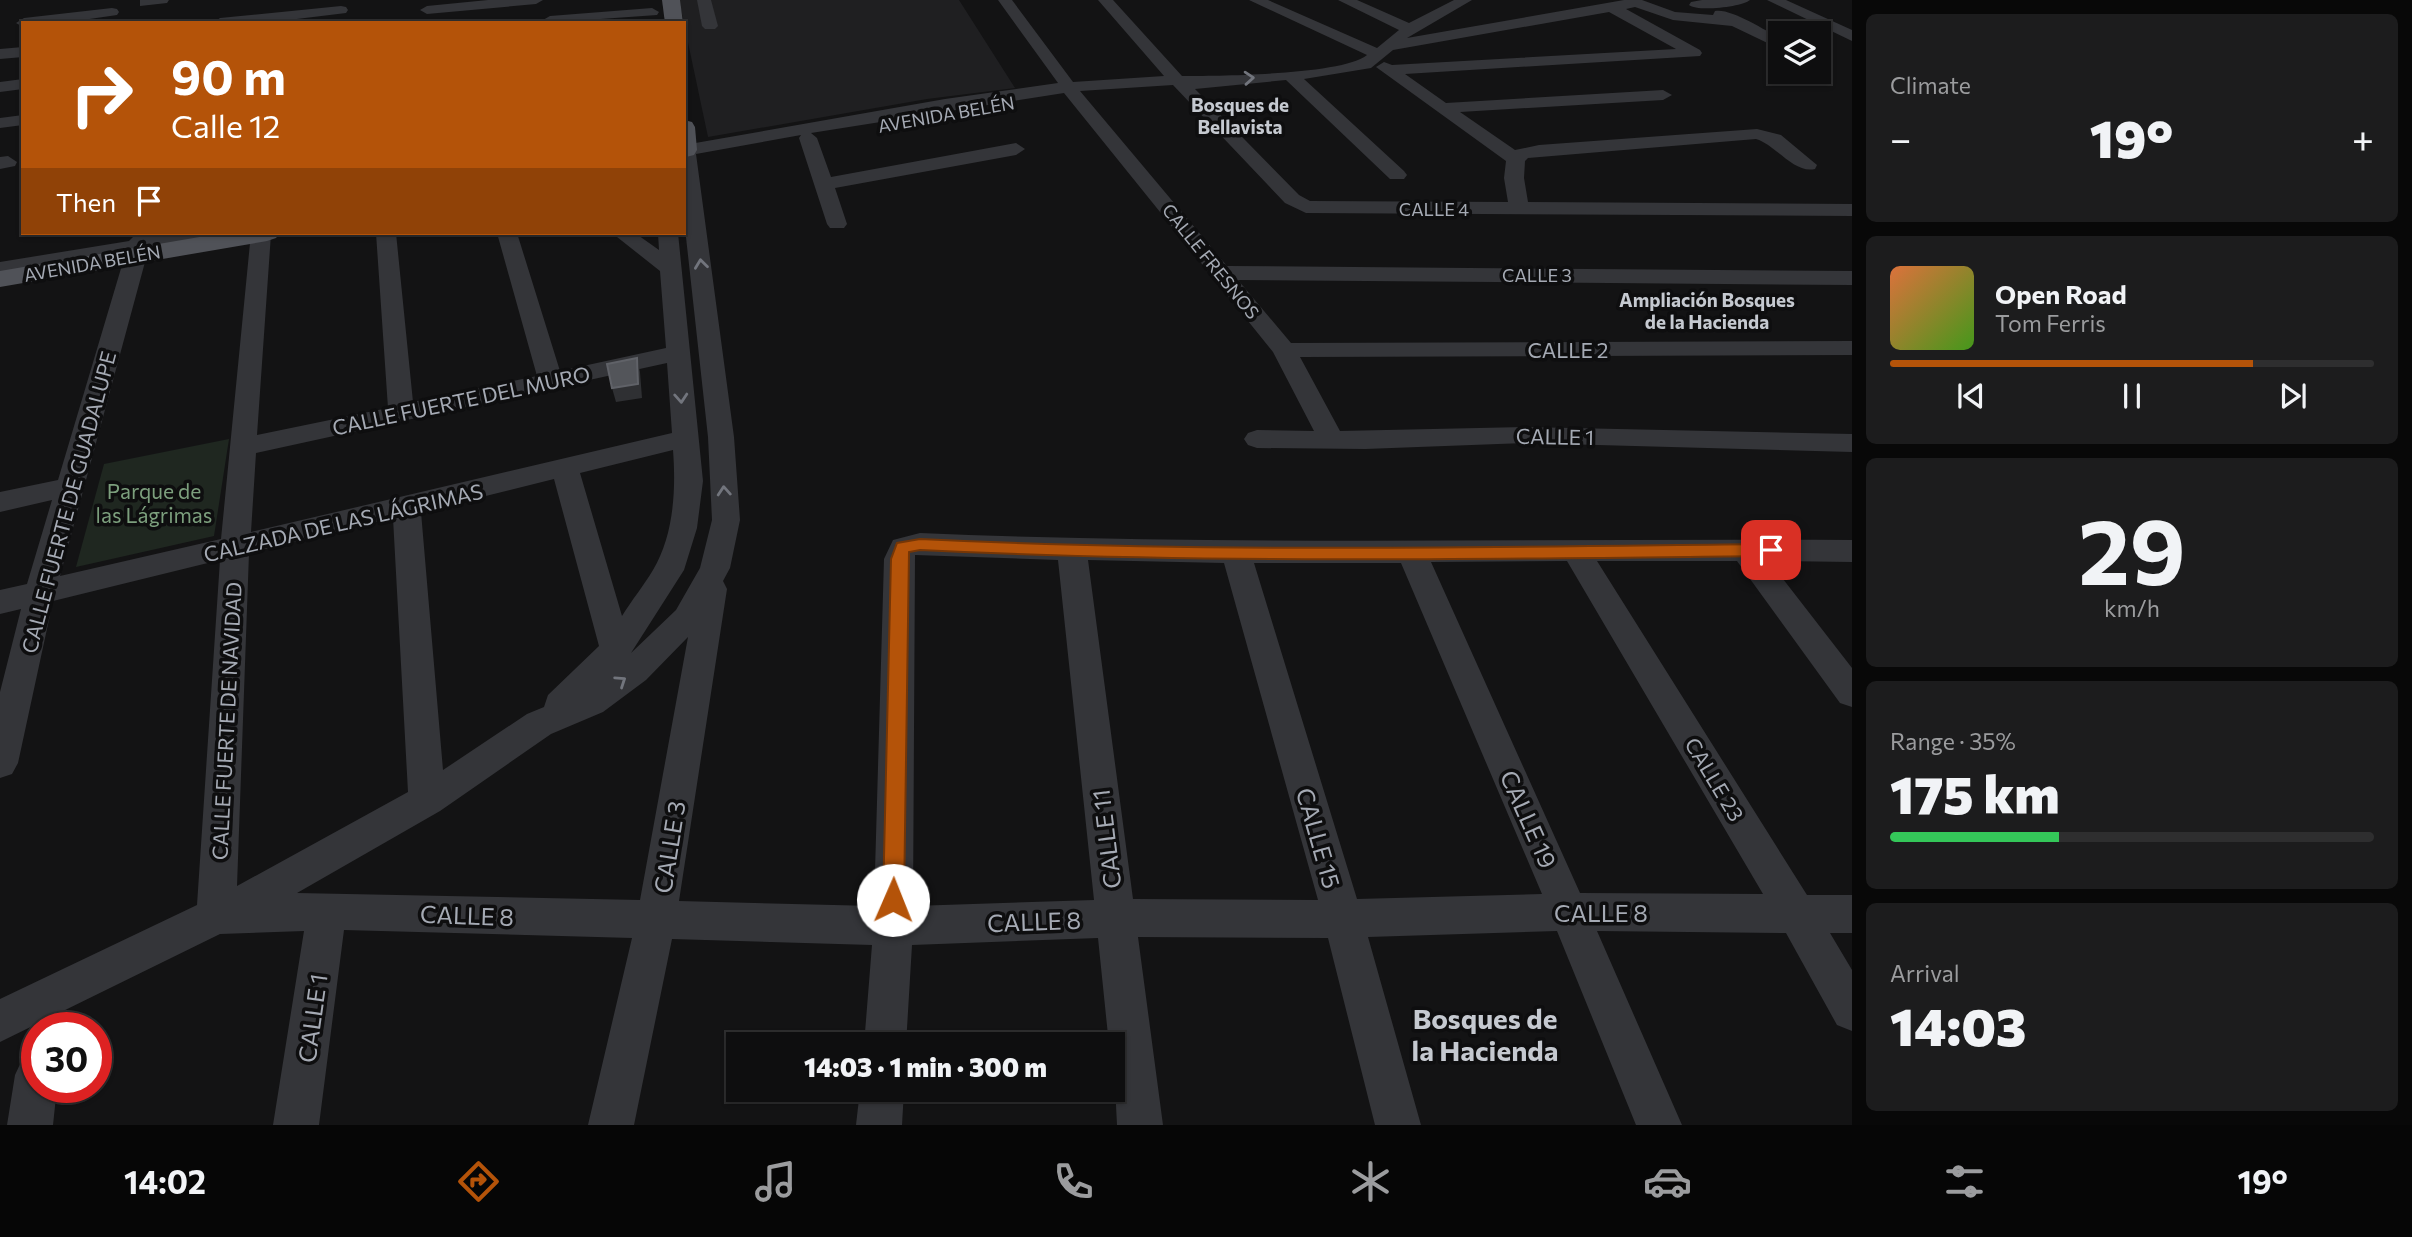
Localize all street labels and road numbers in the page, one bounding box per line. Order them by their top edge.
street label: AVENIDA BELÉN [876,91,1016,137]
street label: CALLE 4 [1399,198,1469,220]
street label: CALLE FRESNOS [1158,199,1264,323]
street label: AVENIDA BELÉN [22,240,162,286]
street label: CALLE 3 [1502,264,1572,286]
street label: CALLE 2 [1527,337,1609,362]
street label: CALLE FUERTE DE GUADALUPE [16,348,120,656]
street label: CALLE FUERTE DEL MURO [330,360,592,440]
street label: CALLE 1 [1516,423,1594,449]
street label: CALZADA DE LAS LÁGRIMAS [201,478,485,566]
street label: CALLE FUERTE DE NAVIDAD [206,581,246,861]
street label: CALLE 23 [1680,733,1750,825]
street label: CALLE 19 [1495,766,1563,872]
street label: CALLE 15 [1291,784,1347,892]
street label: CALLE 11 [1086,788,1126,890]
street label: CALLE 3 [647,799,691,895]
street label: CALLE 8 [1554,898,1648,927]
street label: CALLE 8 [420,899,514,931]
street label: CALLE 8 [987,905,1081,937]
street label: CALLE 1 [291,972,333,1064]

